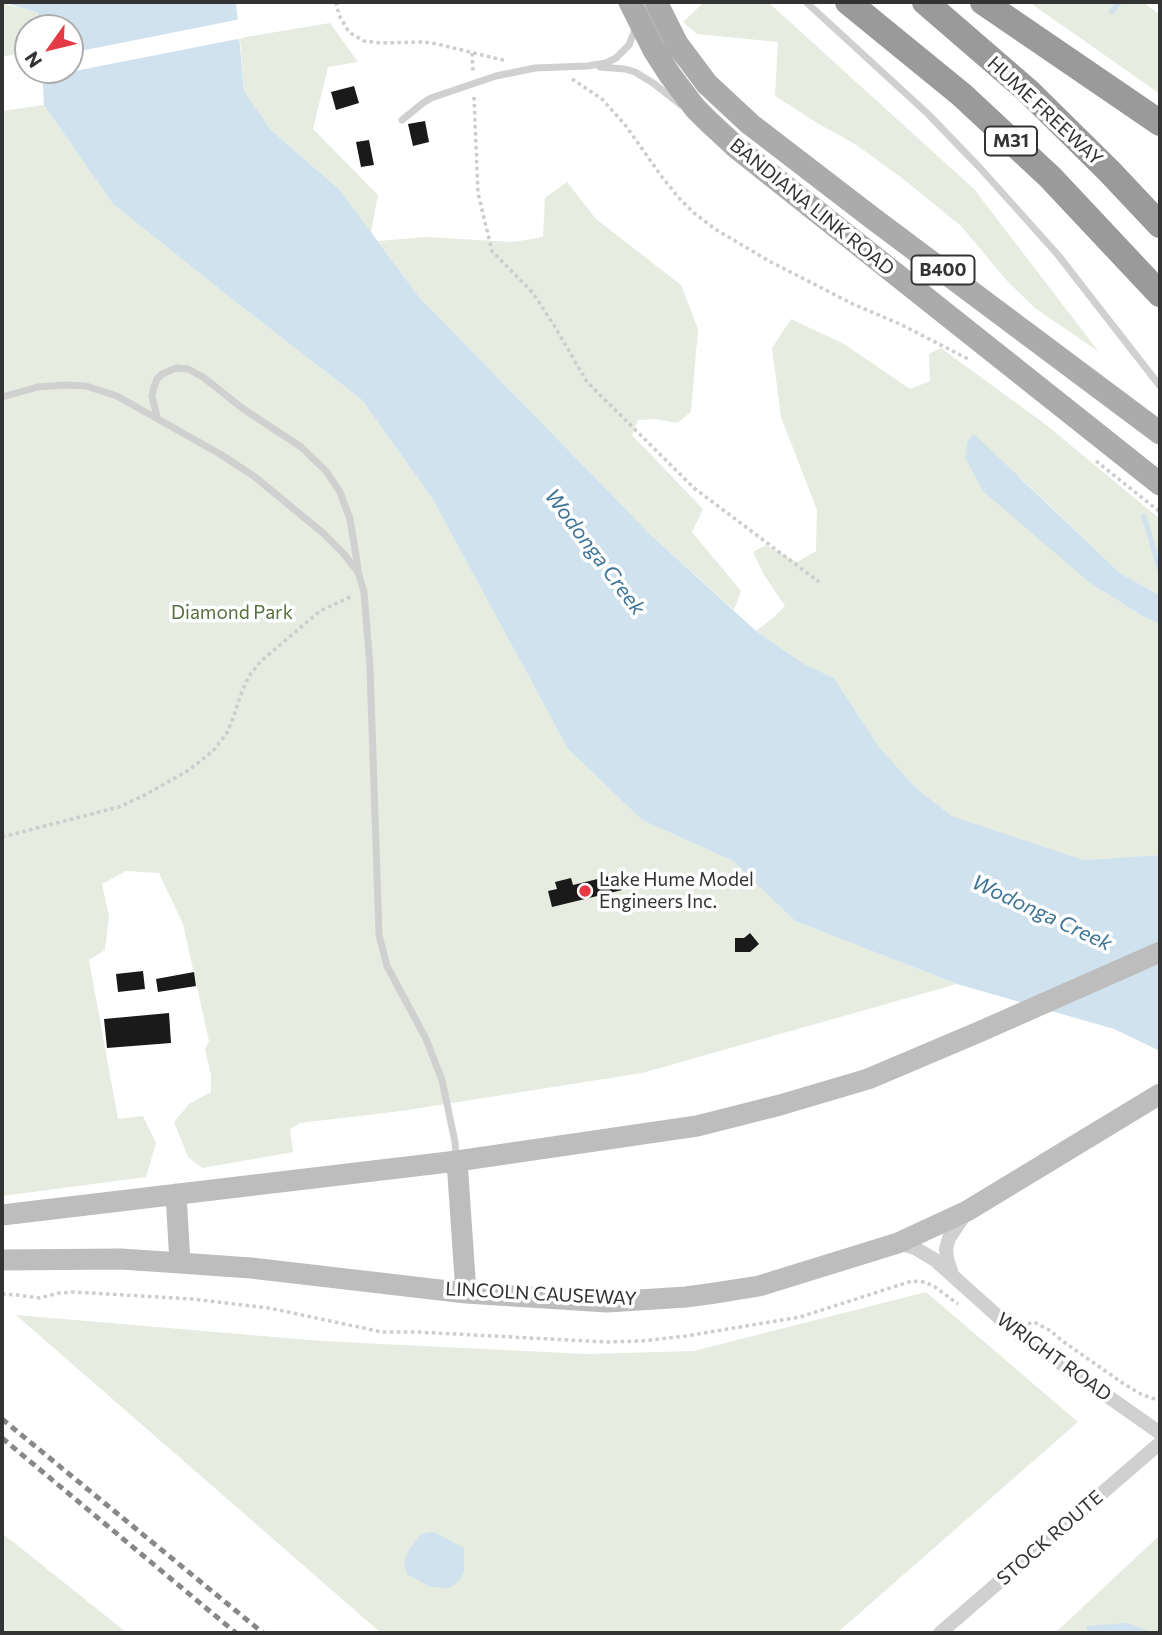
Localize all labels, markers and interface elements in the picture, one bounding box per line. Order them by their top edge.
north arrow [14,14,84,84]
text: N [19,48,46,72]
street label: HUME FREEWAY [983,52,1107,170]
road number: M31 [985,126,1037,156]
street label: BANDIANA LINK ROAD [725,134,899,280]
road number: B400 [912,256,974,284]
water label: Wodonga Creek [539,484,651,620]
park label: Diamond Park [171,602,293,624]
place label: Lake Hume Model Engineers Inc. [599,869,754,913]
water label: Wodonga Creek [968,870,1116,956]
marker: Lake Hume Model Engineers Inc. [577,883,593,899]
street label: LINCOLN CAUSEWAY [445,1278,637,1310]
street label: WRIGHT ROAD [992,1308,1116,1406]
street label: STOCK ROUTE [992,1486,1108,1590]

